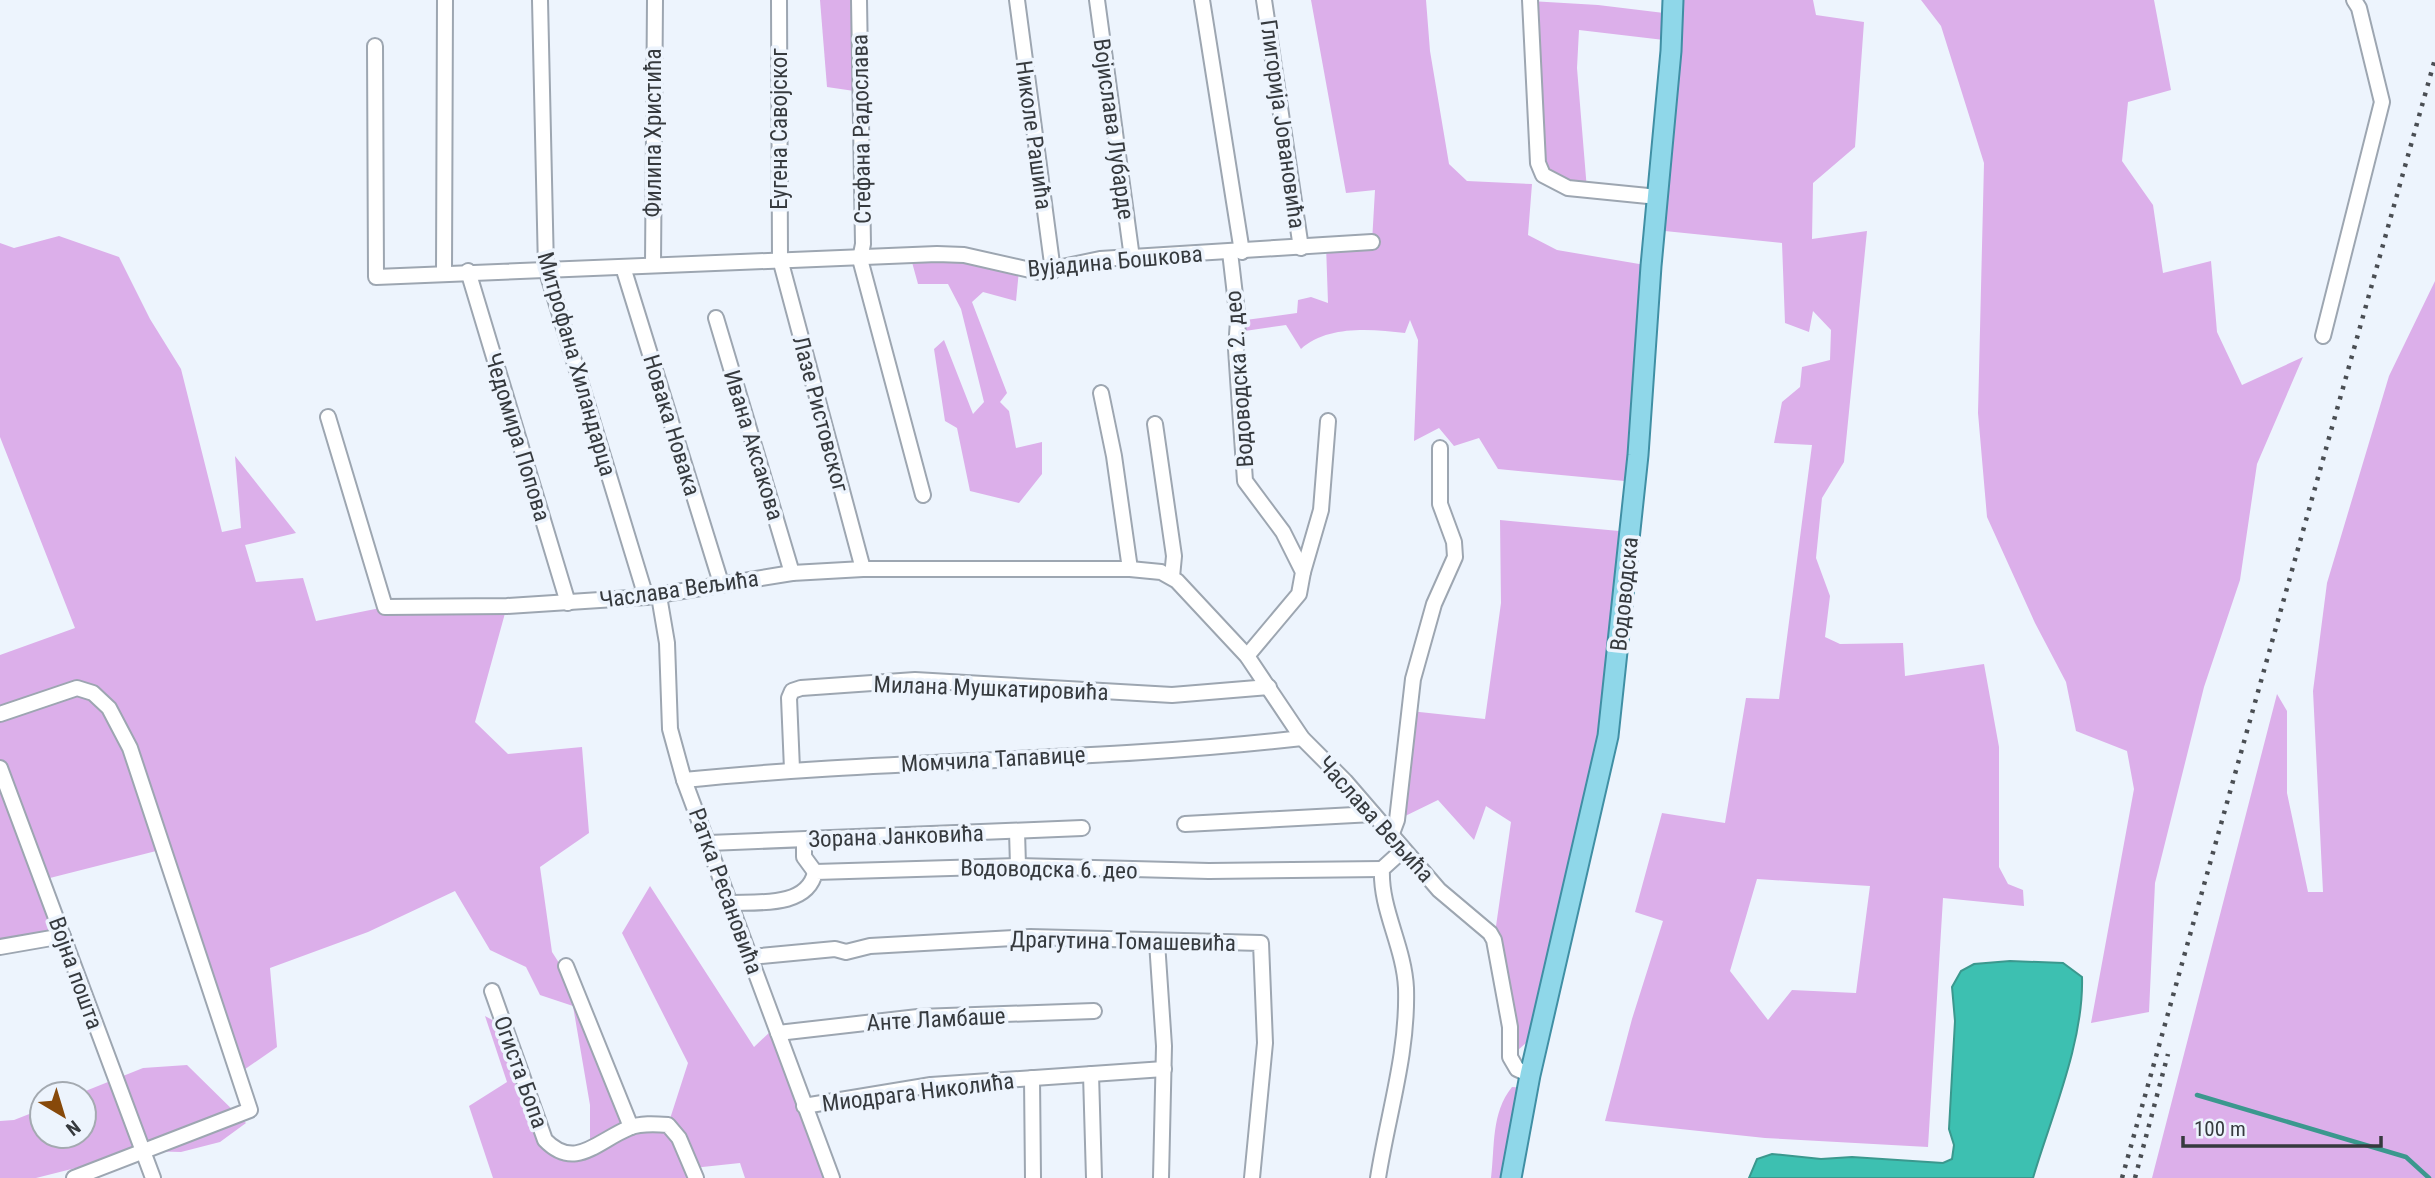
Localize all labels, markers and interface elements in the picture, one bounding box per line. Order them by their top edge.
street label: Глигорија Јовановића [1254,18,1311,230]
street label: Стефана Радослава [846,34,877,224]
street label: Војислава Лубарде [1087,37,1140,221]
street label: Филипа Христића [640,48,667,218]
street label: Еугена Савојског [766,48,793,210]
street label: Николе Рашића [1010,59,1057,211]
street label: Вујадина Бошкова [1026,240,1204,283]
street label: Митрофана Хиландарца [532,249,621,479]
street label: Водоводска 2. део [1220,290,1259,468]
street label: Лазе Ристовског [787,333,854,496]
street label: Чедомира Попова [479,350,556,524]
street label: Новака Новака [637,351,706,499]
street label: Ивана Аксакова [718,367,789,523]
street label: Водоводска [1605,536,1644,652]
street label: Часлава Вељића [598,565,760,614]
street label: Милана Мушкатировића [873,671,1109,706]
street label: Момчила Тапавице [900,741,1086,778]
street label: Часлава Вељића [1312,751,1439,888]
street label: Ратка Ресановића [683,804,768,978]
street label: Зорана Јанковића [808,820,984,853]
street label: Водоводска 6. део [960,854,1138,885]
street label: Војна пошта [43,913,108,1033]
street label: Драгутина Томашевића [1010,926,1236,957]
street label: Анте Ламбаше [866,1002,1006,1037]
street label: Огиста Бопа [488,1012,553,1132]
street label: Миодрага Николића [820,1067,1016,1118]
north arrow [28,1080,98,1150]
scale bar [2183,1104,2381,1148]
text: N [61,1115,85,1141]
text: 100 m [2194,1117,2246,1141]

